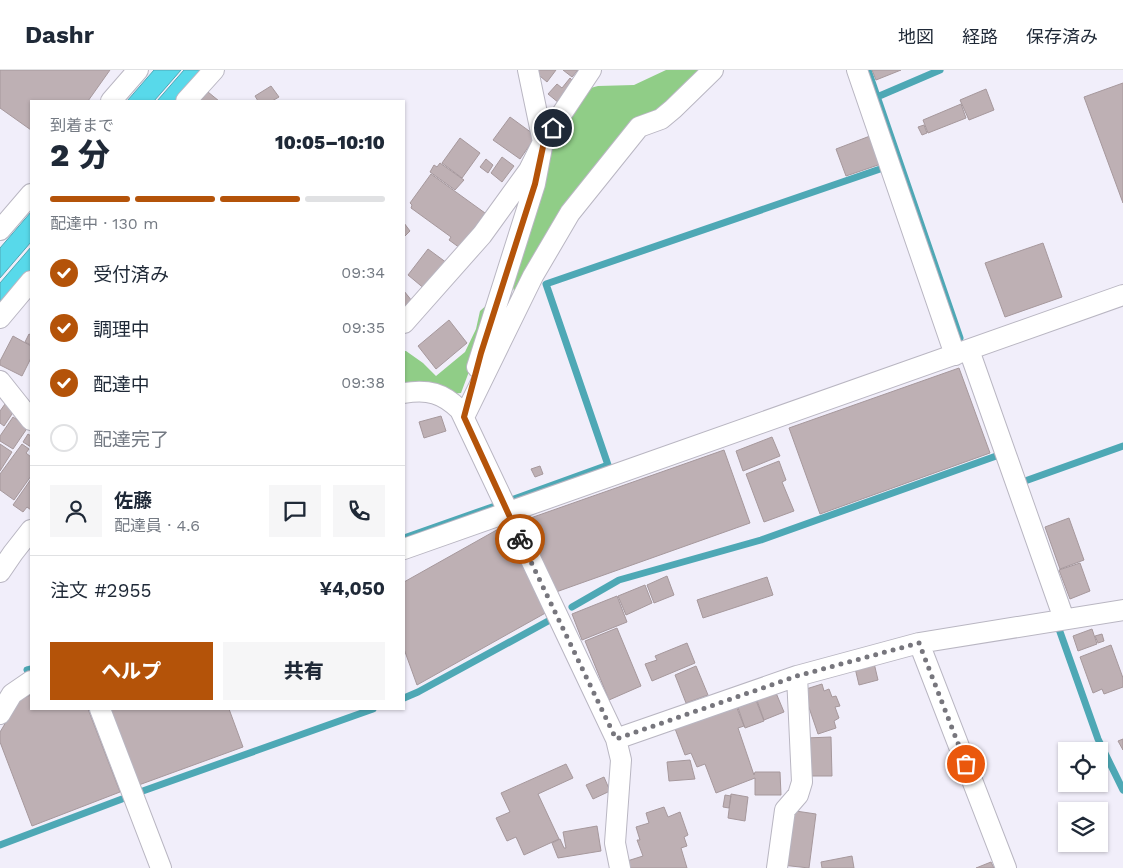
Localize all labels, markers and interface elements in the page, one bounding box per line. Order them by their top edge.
text: Dashr [25,21,94,49]
text: 地図 [898,26,934,47]
text: 経路 [962,26,998,47]
text: 保存済み [1026,26,1098,47]
pin [532,107,574,149]
icon: home [539,114,567,142]
text: 到着まで [50,116,114,135]
text: 10:05–10:10 [275,131,385,154]
text: 2 分 [50,136,110,174]
text: 配達中 · 130 m [50,214,158,233]
icon: check [50,259,78,287]
text: 受付済み [93,263,169,286]
text: 09:34 [341,263,385,282]
icon: check [50,314,78,342]
text: 調理中 [93,318,150,341]
text: 09:35 [342,318,385,337]
icon: check [50,369,78,397]
text: 配達中 [93,373,150,396]
text: 09:38 [341,373,385,392]
text: 配達完了 [93,428,169,451]
button: person [50,485,102,537]
button: chat [269,485,321,537]
button: phone [333,485,385,537]
text: 佐藤 [114,489,152,512]
courier [495,514,545,564]
text: 配達員 · 4.6 [114,516,200,535]
icon: bike [506,525,534,553]
text: ¥4,050 [319,577,385,600]
text: 注文 #2955 [50,579,152,602]
button: ヘルプ [50,642,213,700]
button: 共有 [223,642,385,700]
map controls [1058,742,1108,852]
button: locate [1058,742,1108,792]
pin [945,743,987,785]
icon: bag [952,750,980,778]
button: layers [1058,802,1108,852]

